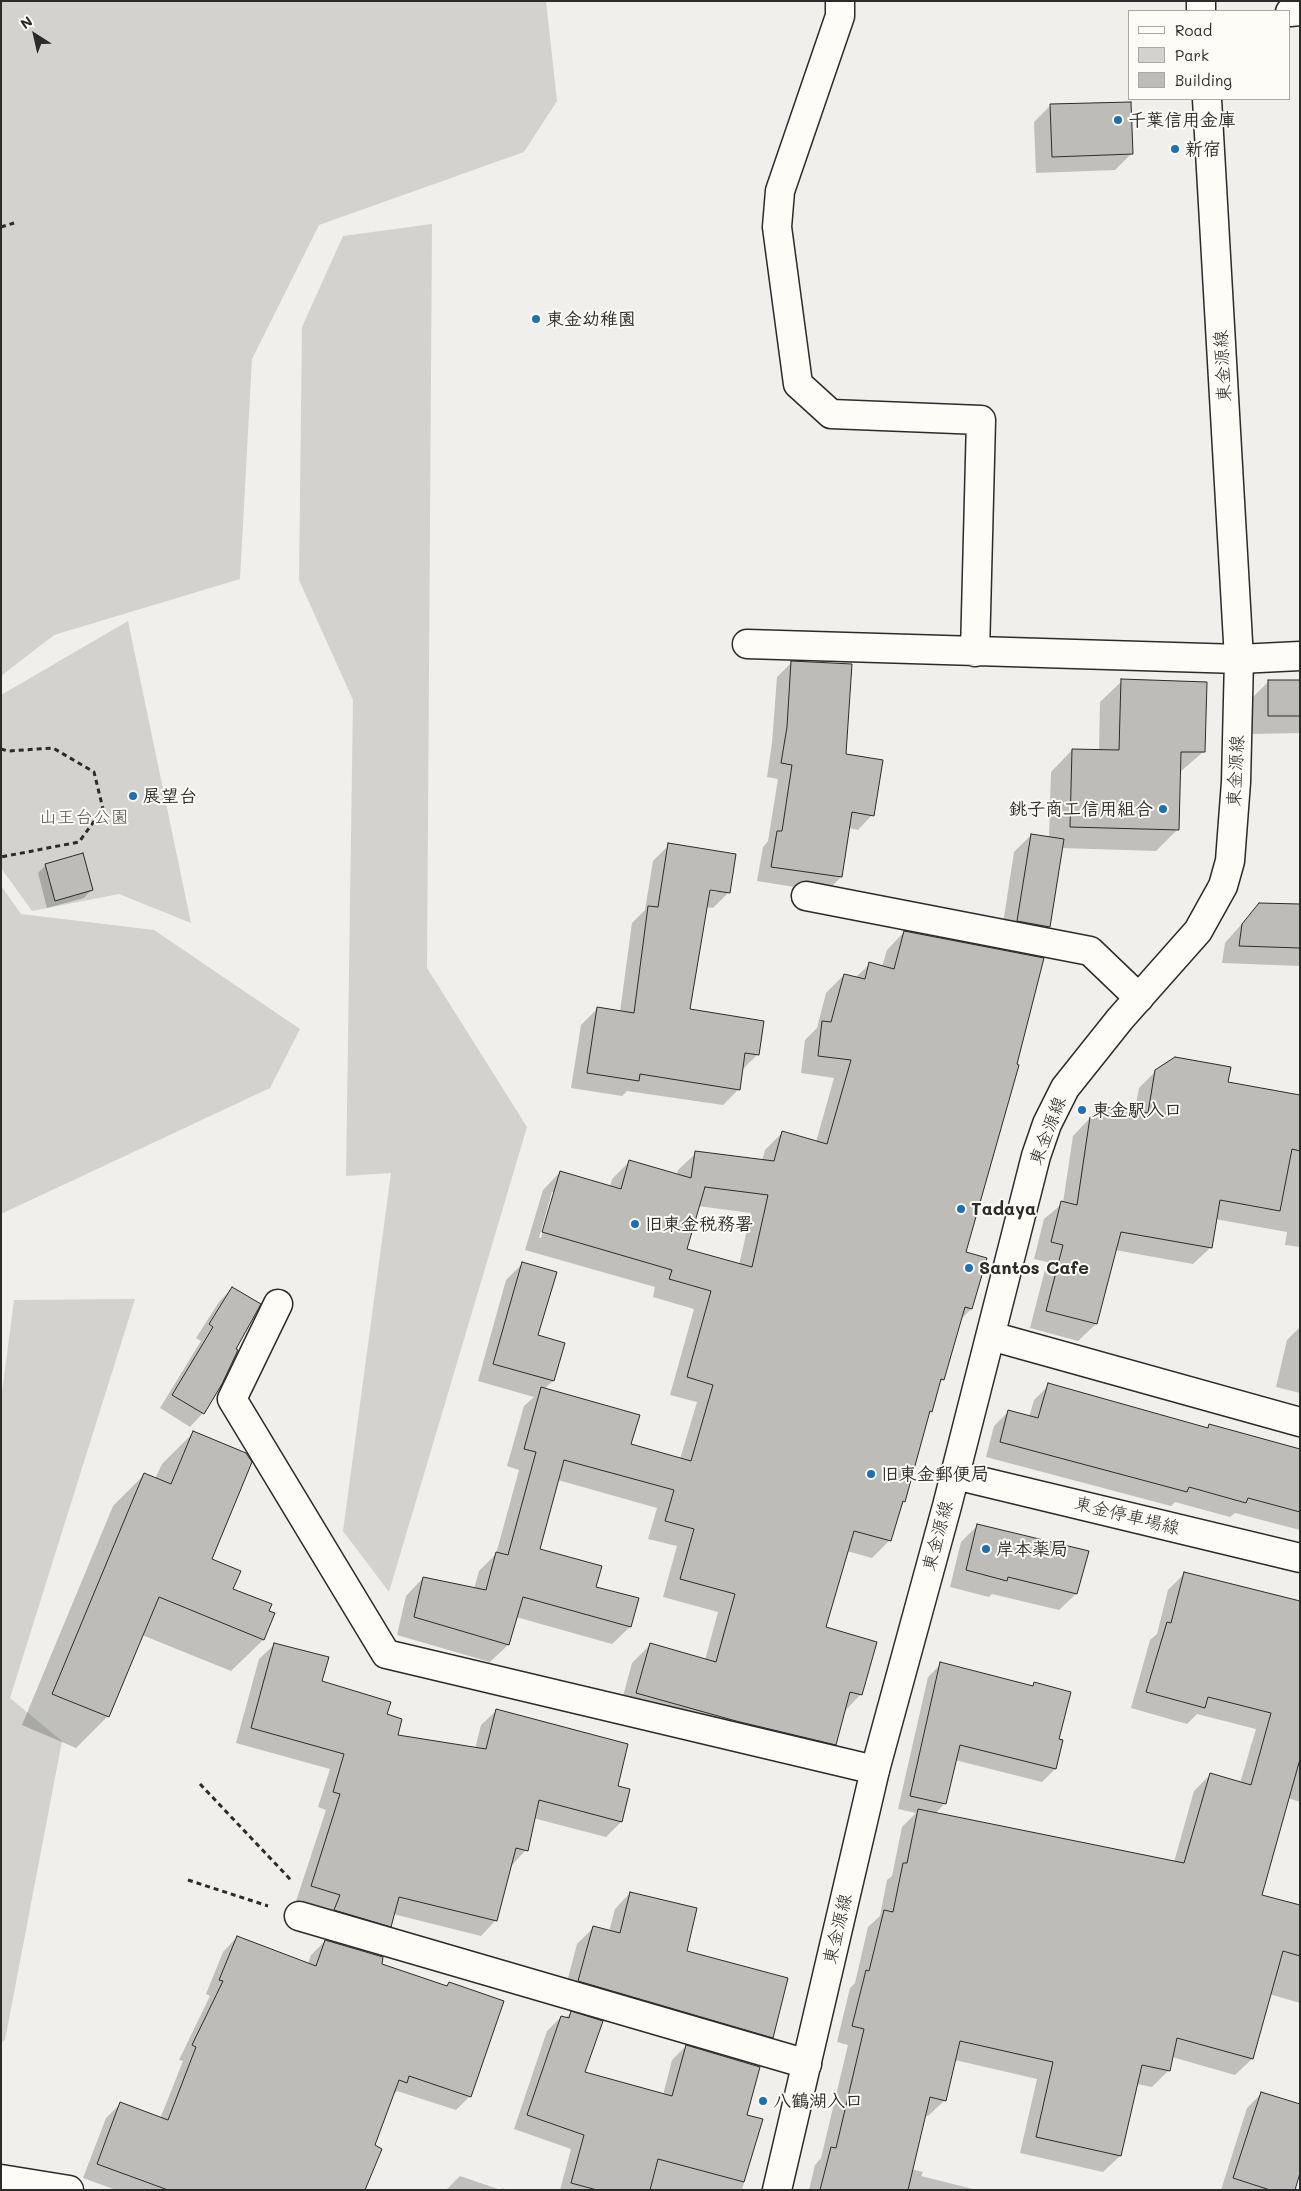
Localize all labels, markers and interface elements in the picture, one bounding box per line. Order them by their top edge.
north arrow [10,10,60,60]
legend [1128,10,1291,100]
text: N [16,11,36,33]
text: Road [1175,20,1212,40]
text: Park [1175,45,1209,65]
text: Building [1175,70,1232,90]
place label: 千葉信用金庫 [1128,109,1236,131]
marker: 千葉信用金庫 [1112,114,1124,126]
place label: 新宿 [1185,138,1221,160]
marker: 新宿 [1169,143,1181,155]
place label: 東金幼稚園 [546,308,636,330]
marker: 東金幼稚園 [530,313,542,325]
street label: 東金源線 [1210,329,1236,403]
street label: 東金源線 [1223,734,1249,808]
place label: 展望台 [143,785,197,807]
marker: 展望台 [127,790,139,802]
place label: 銚子商工信用組合 [1009,798,1153,820]
marker: 銚子商工信用組合 [1157,803,1169,815]
park label: 山王台公園 [39,806,129,828]
street label: 東金源線 [1025,1094,1071,1168]
place label: 東金駅入口 [1092,1099,1182,1121]
marker: 東金駅入口 [1076,1104,1088,1116]
place label: Tadaya [971,1198,1036,1220]
marker: Tadaya [955,1203,967,1215]
place label: 旧東金税務署 [645,1213,753,1235]
marker: 旧東金税務署 [629,1218,641,1230]
place label: Santos Cafe [979,1257,1089,1279]
marker: Santos Cafe [963,1262,975,1274]
place label: 旧東金郵便局 [881,1463,989,1485]
marker: 旧東金郵便局 [865,1468,877,1480]
street label: 東金停車場線 [1072,1492,1182,1540]
street label: 東金源線 [918,1498,958,1574]
place label: 岸本薬局 [996,1538,1068,1560]
marker: 岸本薬局 [980,1543,992,1555]
street label: 東金源線 [819,1891,857,1967]
place label: 八鶴湖入口 [773,2090,863,2112]
marker: 八鶴湖入口 [757,2095,769,2107]

